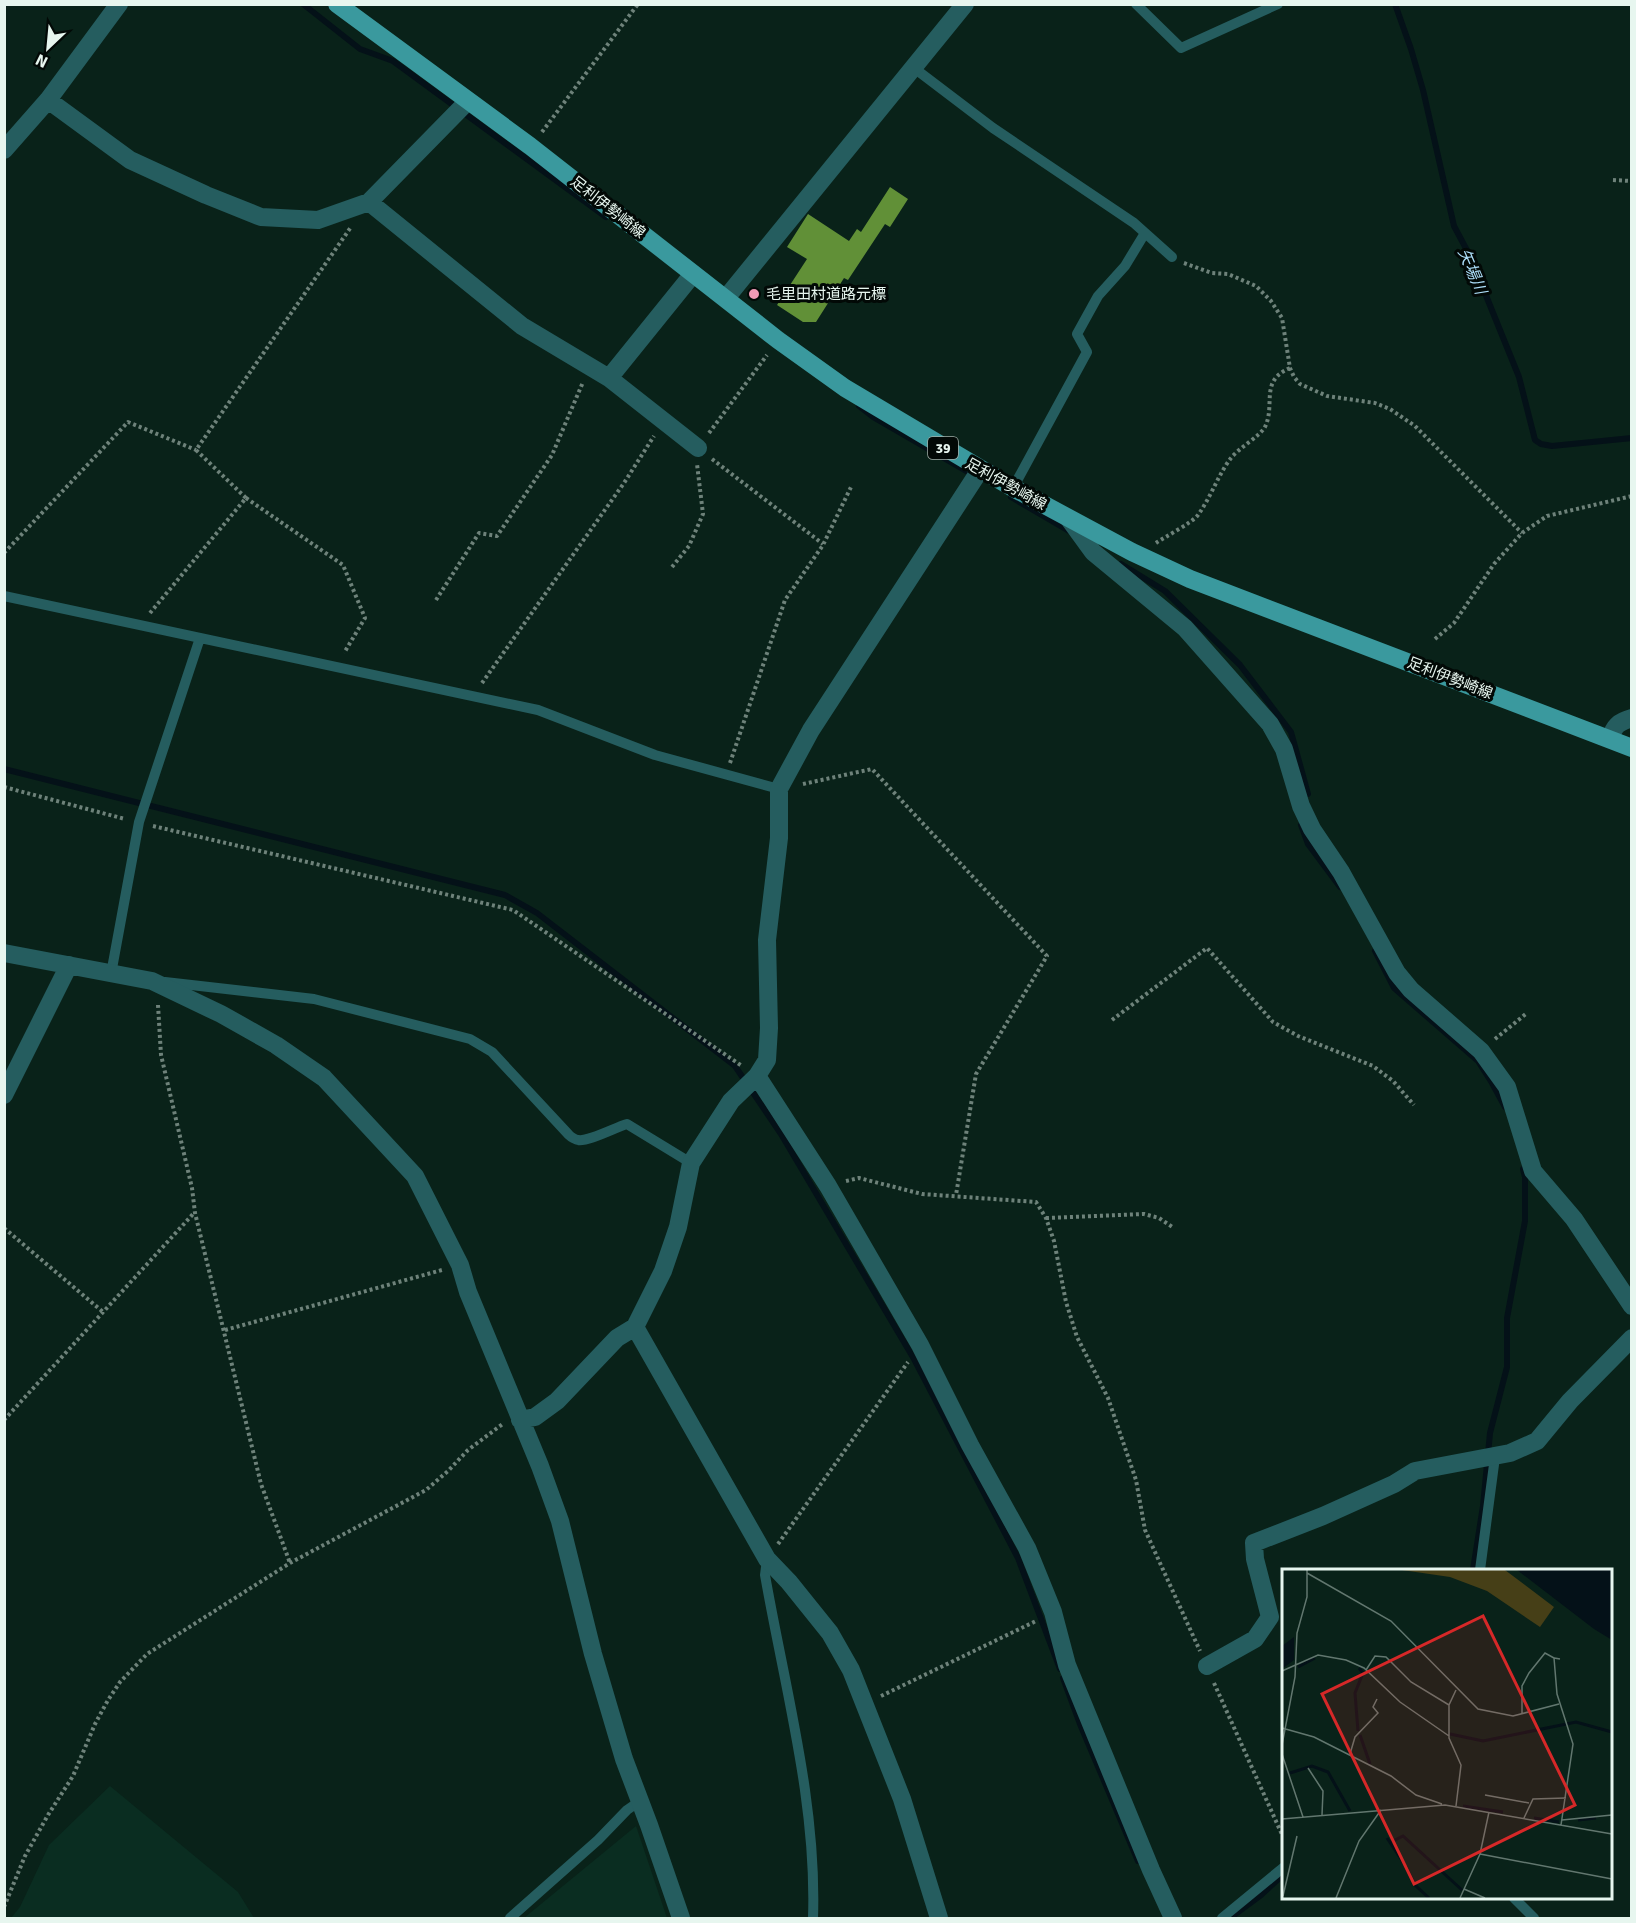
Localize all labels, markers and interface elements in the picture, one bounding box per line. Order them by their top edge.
north arrow [18,18,78,78]
text: N [32,49,51,72]
street label: 足利伊勢崎線 [567,172,649,242]
water label: 矢場川 [1453,245,1491,299]
place label: 毛里田村道路元標 [766,285,886,303]
marker: 毛里田村道路元標 [747,287,761,301]
road number: 39 [928,437,958,459]
street label: 足利伊勢崎線 [962,454,1050,514]
street label: 足利伊勢崎線 [1405,653,1495,703]
inset map [1282,1569,1612,1899]

